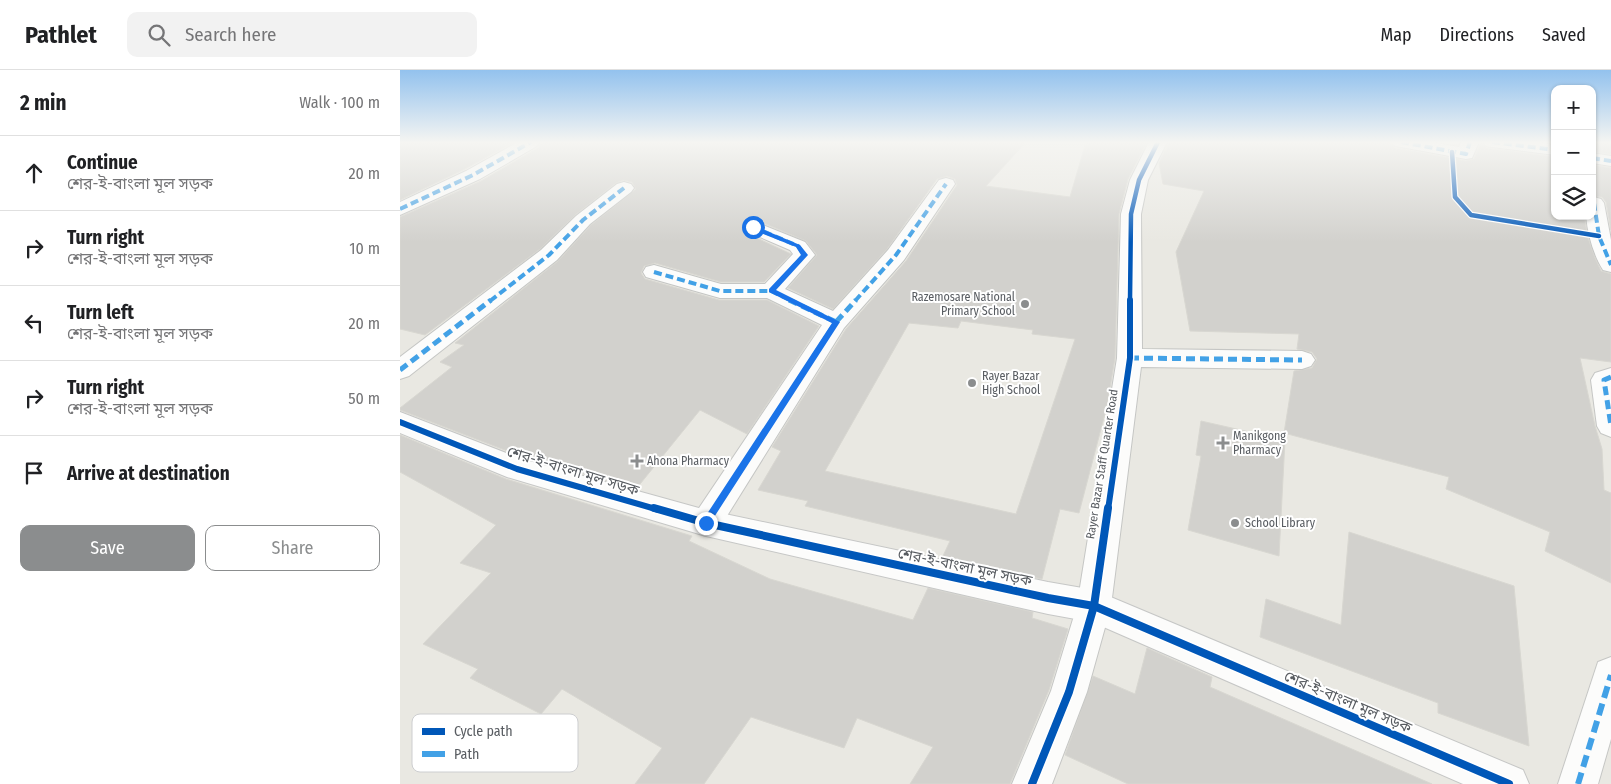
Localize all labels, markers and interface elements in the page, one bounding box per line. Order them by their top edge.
search box [127,12,477,57]
text: Pathlet [25,21,97,49]
icon: search [145,21,173,49]
text: Search here [185,23,276,46]
text: Map [1380,24,1412,46]
text: Directions [1440,24,1514,46]
text: Saved [1542,24,1586,46]
map controls [1551,85,1596,220]
button: + [1551,85,1596,130]
text: 2 min [20,90,67,116]
text: Walk · 100 m [299,93,380,112]
button: − [1551,130,1596,175]
text: Continue [67,151,138,174]
icon: ahead [20,159,48,187]
text: 20 m [349,164,380,183]
text: শের-ই-বাংলা মূল সড়ক [67,174,213,193]
button: layers [1551,175,1596,220]
route start [742,216,765,239]
text: Turn right [67,226,144,249]
icon: right [20,234,48,262]
text: 10 m [349,239,380,258]
text: শের-ই-বাংলা মূল সড়ক [67,249,213,268]
place label: Razemosare National Primary School [911,290,1015,318]
marker: Razemosare National Primary School [1019,298,1031,310]
text: Turn left [67,301,134,324]
icon: left [20,309,48,337]
text: 20 m [349,314,380,333]
text: শের-ই-বাংলা মূল সড়ক [67,324,213,343]
place label: Rayer Bazar High School [982,369,1040,397]
text: Turn right [67,376,144,399]
marker: Rayer Bazar High School [966,377,978,389]
icon: right [20,384,48,412]
street label: Rayer Bazar Staff Quarter Road [1083,388,1121,540]
text: 50 m [348,389,380,408]
text: শের-ই-বাংলা মূল সড়ক [67,399,213,418]
place label: Manikgong Pharmacy [1233,429,1286,457]
marker: Manikgong Pharmacy [1217,437,1229,449]
street label: শের-ই-বাংলা মূল সড়ক [505,442,642,500]
place label: Ahona Pharmacy [647,454,730,468]
marker: Ahona Pharmacy [631,455,643,467]
icon: arrive [20,459,48,487]
text: Arrive at destination [67,462,230,485]
route end [695,512,718,535]
place label: School Library [1245,516,1316,530]
marker: School Library [1229,517,1241,529]
button: Save [20,525,195,571]
button: Share [205,525,380,571]
street label: শের-ই-বাংলা মূল সড়ক [896,544,1035,590]
street label: শের-ই-বাংলা মূল সড়ক [1282,667,1415,737]
legend [412,714,578,772]
text: Cycle path [454,723,513,740]
text: Path [454,746,479,763]

